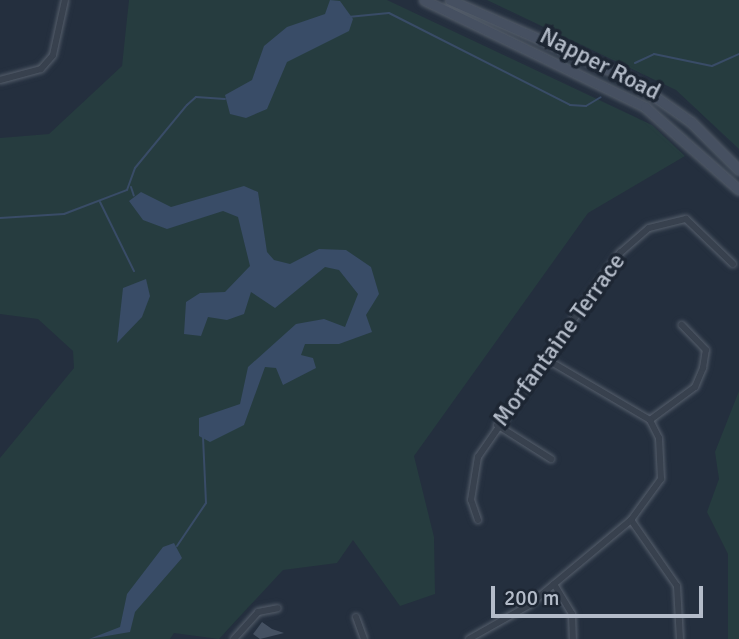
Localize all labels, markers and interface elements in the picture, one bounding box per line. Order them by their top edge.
street label: Napper Road [535,21,665,107]
street label: Morfantaine Terrace [487,248,631,432]
scale bar [494,572,706,616]
text: 200 m [504,585,559,611]

